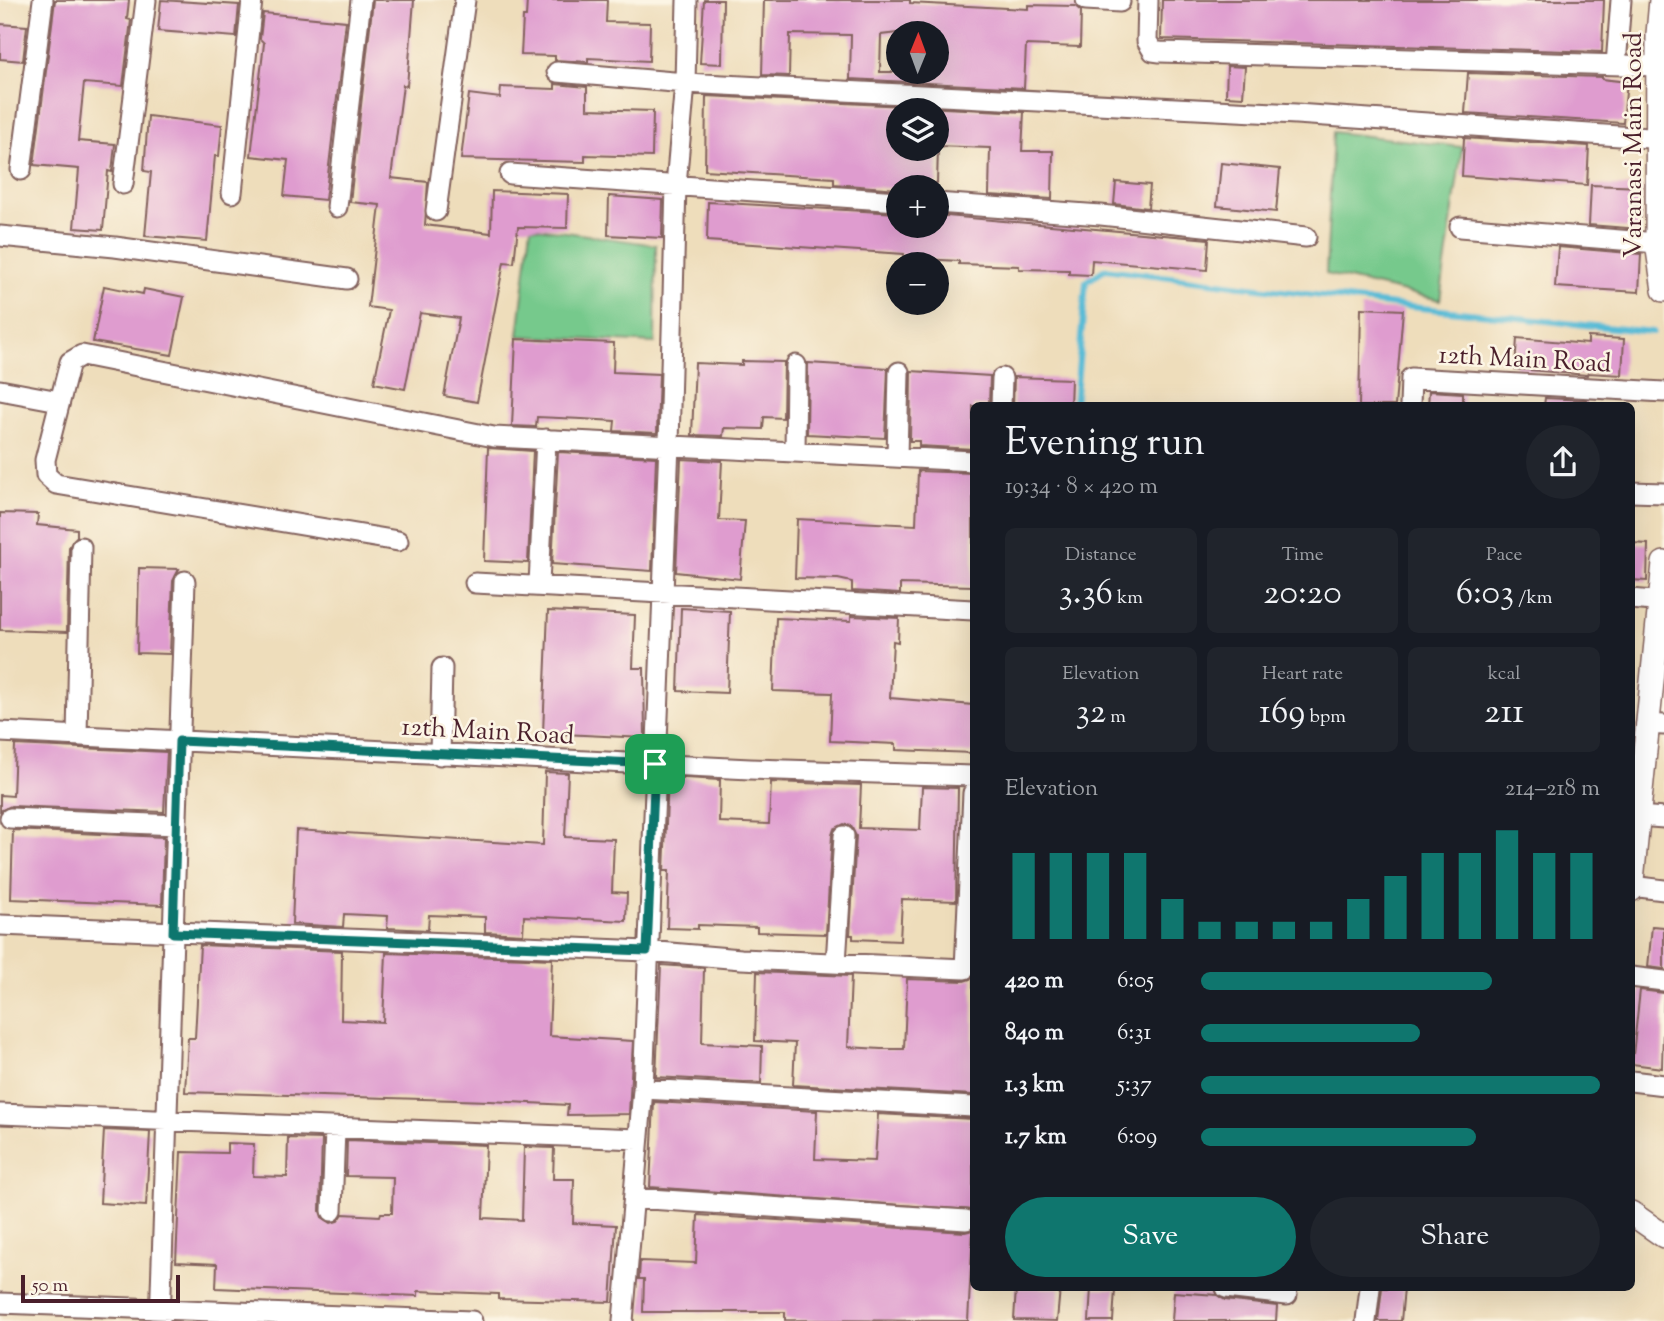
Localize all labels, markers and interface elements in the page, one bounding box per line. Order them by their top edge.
north arrow [886,21,948,84]
map controls [886,21,949,315]
street label: Varanasi Main Road [1616,32,1653,258]
button: layers [886,98,949,161]
button: + [886,175,949,238]
button: − [886,252,949,315]
street label: 12th Main Road [1437,337,1613,384]
text: Evening run [1005,418,1205,472]
button: share [1526,425,1600,499]
text: 19:34 · 8 × 420 m [1005,471,1158,504]
text: Distance [1065,542,1137,569]
text: Time [1281,542,1324,569]
text: Pace [1486,542,1522,569]
text: 3.36 [1059,569,1113,620]
text: 20:20 [1263,569,1342,620]
text: 6:03 [1456,569,1514,620]
text: km [1113,585,1143,612]
text: /km [1514,585,1553,612]
text: Elevation [1062,661,1139,688]
text: Heart rate [1262,661,1343,688]
text: kcal [1488,661,1520,688]
text: 32 [1076,688,1106,739]
text: 169 [1259,688,1305,739]
text: 211 [1484,688,1524,739]
text: m [1106,704,1126,731]
text: bpm [1305,704,1346,731]
street label: 12th Main Road [400,709,576,756]
pin [625,734,685,794]
icon: arrive [636,745,674,783]
text: Elevation [1005,773,1098,806]
text: 214–218 m [1505,773,1600,806]
text: 420 m [1005,965,1063,998]
text: 6:05 [1117,965,1154,998]
text: 840 m [1005,1017,1064,1050]
text: 6:31 [1117,1017,1151,1050]
text: 1.3 km [1005,1069,1064,1102]
text: 5:37 [1117,1069,1152,1102]
text: 1.7 km [1005,1121,1067,1154]
text: 6:09 [1117,1121,1157,1154]
button: Save [1005,1197,1296,1277]
button: Share [1310,1197,1600,1277]
scale bar [21,1272,180,1304]
text: 50 m [32,1273,68,1300]

